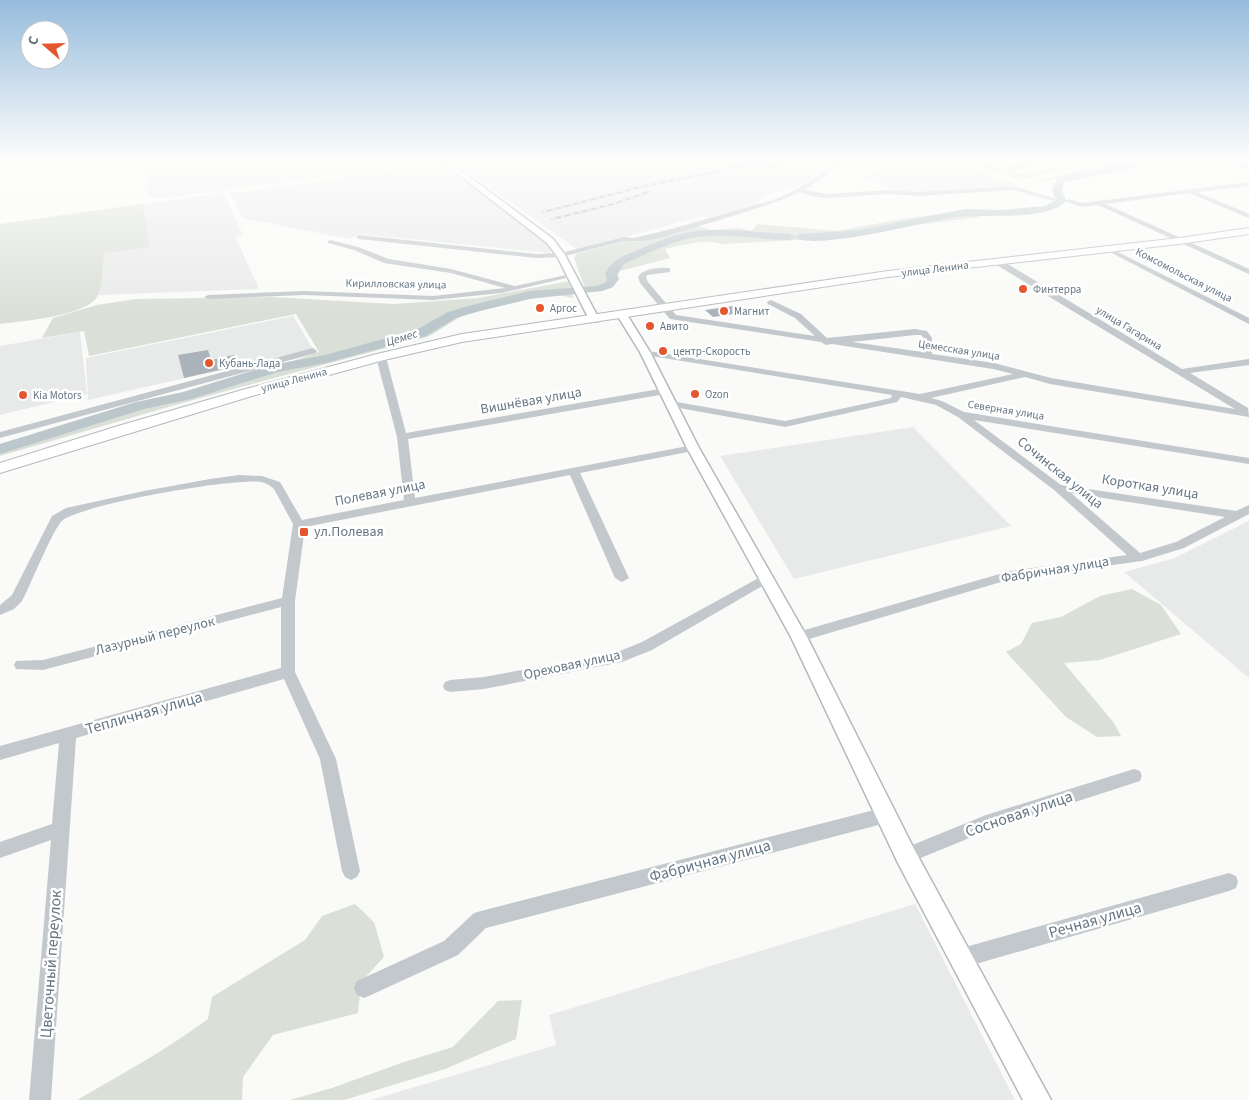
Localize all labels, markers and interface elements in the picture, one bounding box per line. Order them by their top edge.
north arrow [20,20,70,70]
text: С [23,34,45,48]
street label: Комсомольская улица [1133,244,1235,306]
street label: улица Ленина [901,257,969,281]
street label: Кирилловская улица [346,276,446,292]
place label: Финтерра [1033,282,1081,297]
marker: Финтерра [1017,283,1029,295]
place label: Аргос [550,301,577,316]
marker: Аргос [534,302,546,314]
street label: улица Гагарина [1093,302,1165,354]
place label: Магнит [734,304,770,319]
marker: Магнит [718,305,730,317]
place label: Авито [660,319,689,334]
marker: Авито [644,320,656,332]
water label: Цемес [384,325,421,351]
street label: Цемесская улица [917,336,1001,364]
place label: центр-Скорость [673,344,750,359]
marker: центр-Скорость [657,345,669,357]
place label: Кубань-Лада [219,356,280,371]
marker: Кубань-Лада [203,357,215,369]
street label: улица Ленина [259,364,329,396]
street label: Вишнёвая улица [479,382,583,420]
place label: Ozon [705,387,729,402]
place label: Kia Motors [33,388,82,403]
marker: Ozon [689,388,701,400]
marker: Kia Motors [17,389,29,401]
street label: Северная улица [967,397,1045,423]
street label: Сочинская улица [1013,432,1107,514]
street label: Короткая улица [1100,469,1200,505]
street label: Полевая улица [333,474,427,512]
place label: ул.Полевая [314,522,384,542]
marker: ул.Полевая [298,526,310,538]
street label: Фабричная улица [1000,552,1110,588]
street label: Лазурный переулок [93,611,217,661]
street label: Ореховая улица [522,645,622,685]
street label: Тепличная улица [83,686,205,740]
street label: Сосновая улица [962,785,1076,843]
street label: Фабричная улица [647,834,773,888]
street label: Цветочный переулок [35,889,67,1039]
street label: Речная улица [1046,896,1144,944]

